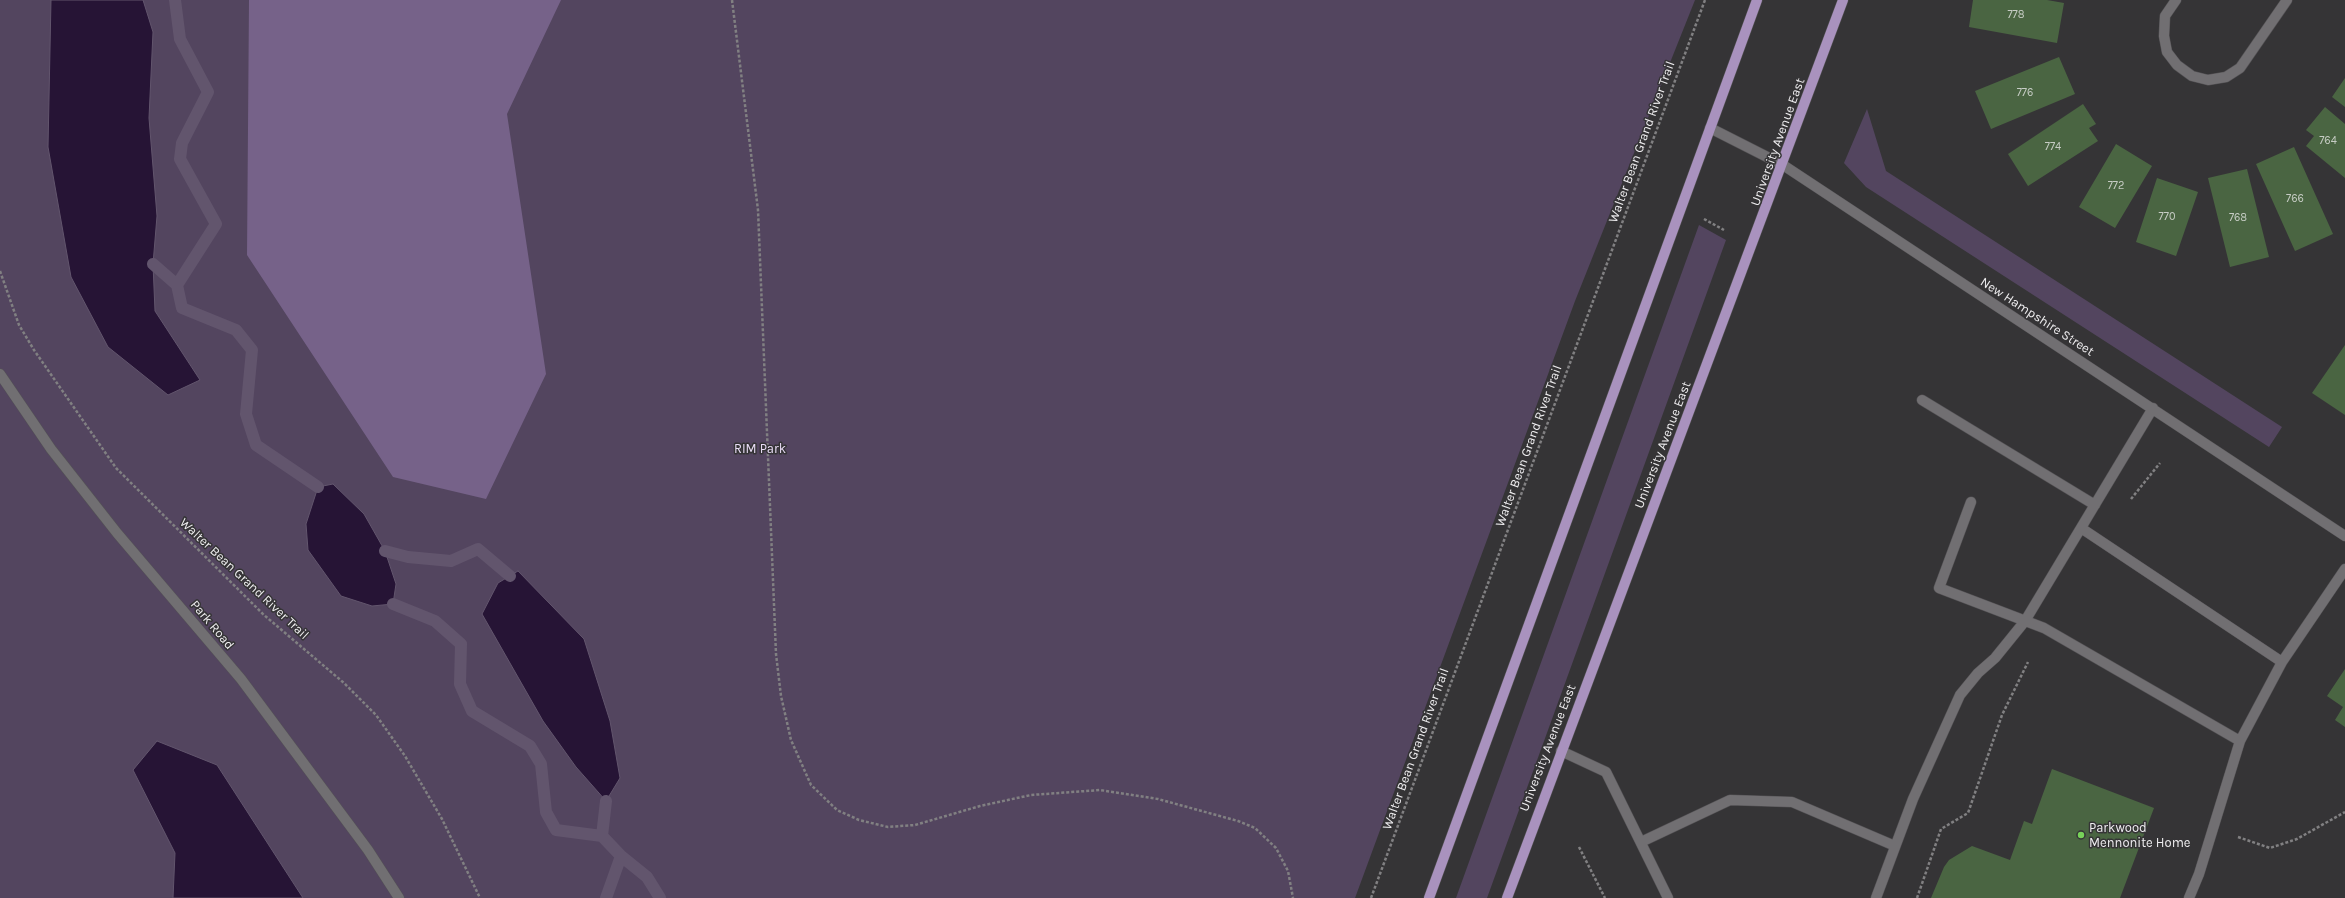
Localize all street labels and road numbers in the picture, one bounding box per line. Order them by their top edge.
street label: Walter Bean Grand River Trail [1605,59,1679,225]
street label: University Avenue East [1748,76,1808,208]
street label: New Hampshire Street [1977,274,2097,360]
street label: Walter Bean Grand River Trail [1492,363,1566,529]
street label: University Avenue East [1632,379,1694,511]
street label: Walter Bean Grand River Trail [176,515,312,643]
street label: Park Road [187,597,237,653]
street label: Walter Bean Grand River Trail [1379,666,1453,832]
street label: University Avenue East [1517,682,1579,814]

